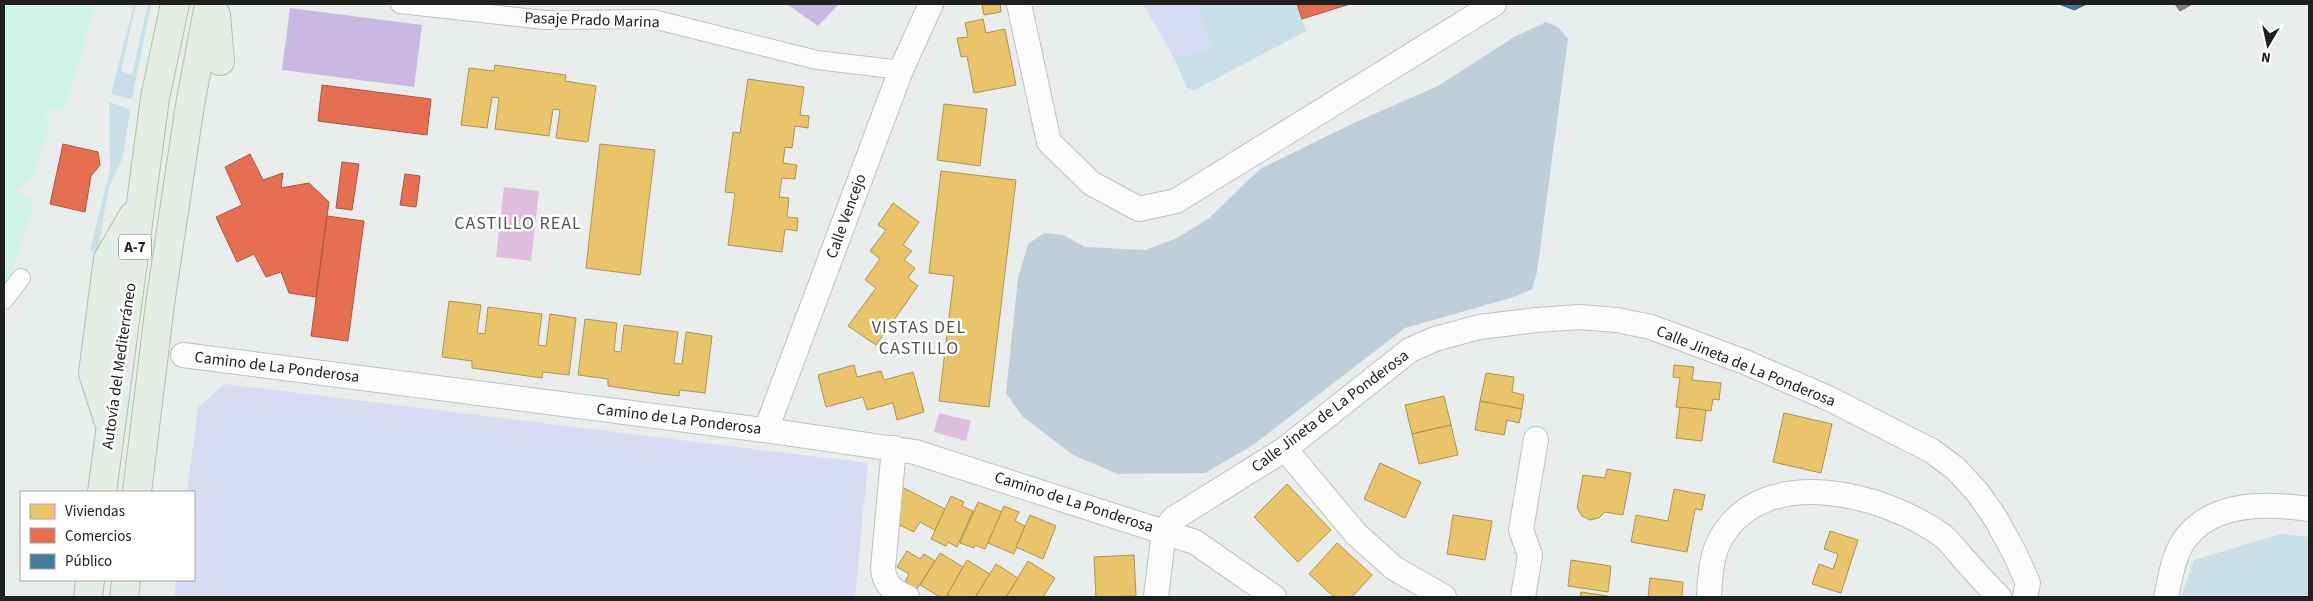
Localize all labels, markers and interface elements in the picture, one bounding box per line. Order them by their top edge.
street label: Pasaje Prado Marina [524,7,660,33]
north arrow [2243,20,2293,70]
text: N [2260,46,2272,67]
street label: Calle Vencejo [820,171,872,261]
district label: CASTILLO REAL [454,211,582,236]
road number: A-7 [119,234,151,260]
street label: Autovía del Mediterráneo [96,282,142,450]
district label: VISTAS DEL CASTILLO [872,315,966,361]
street label: Calle Jineta de La Ponderosa [1653,320,1839,412]
street label: Calle Jineta de La Ponderosa [1247,345,1413,477]
street label: Camino de La Ponderosa [193,346,361,388]
street label: Camino de La Ponderosa [595,398,763,440]
street label: Camino de La Ponderosa [992,466,1156,538]
legend [20,491,195,581]
text: Viviendas [65,501,125,522]
text: Comercios [65,526,132,547]
text: Público [65,551,112,572]

